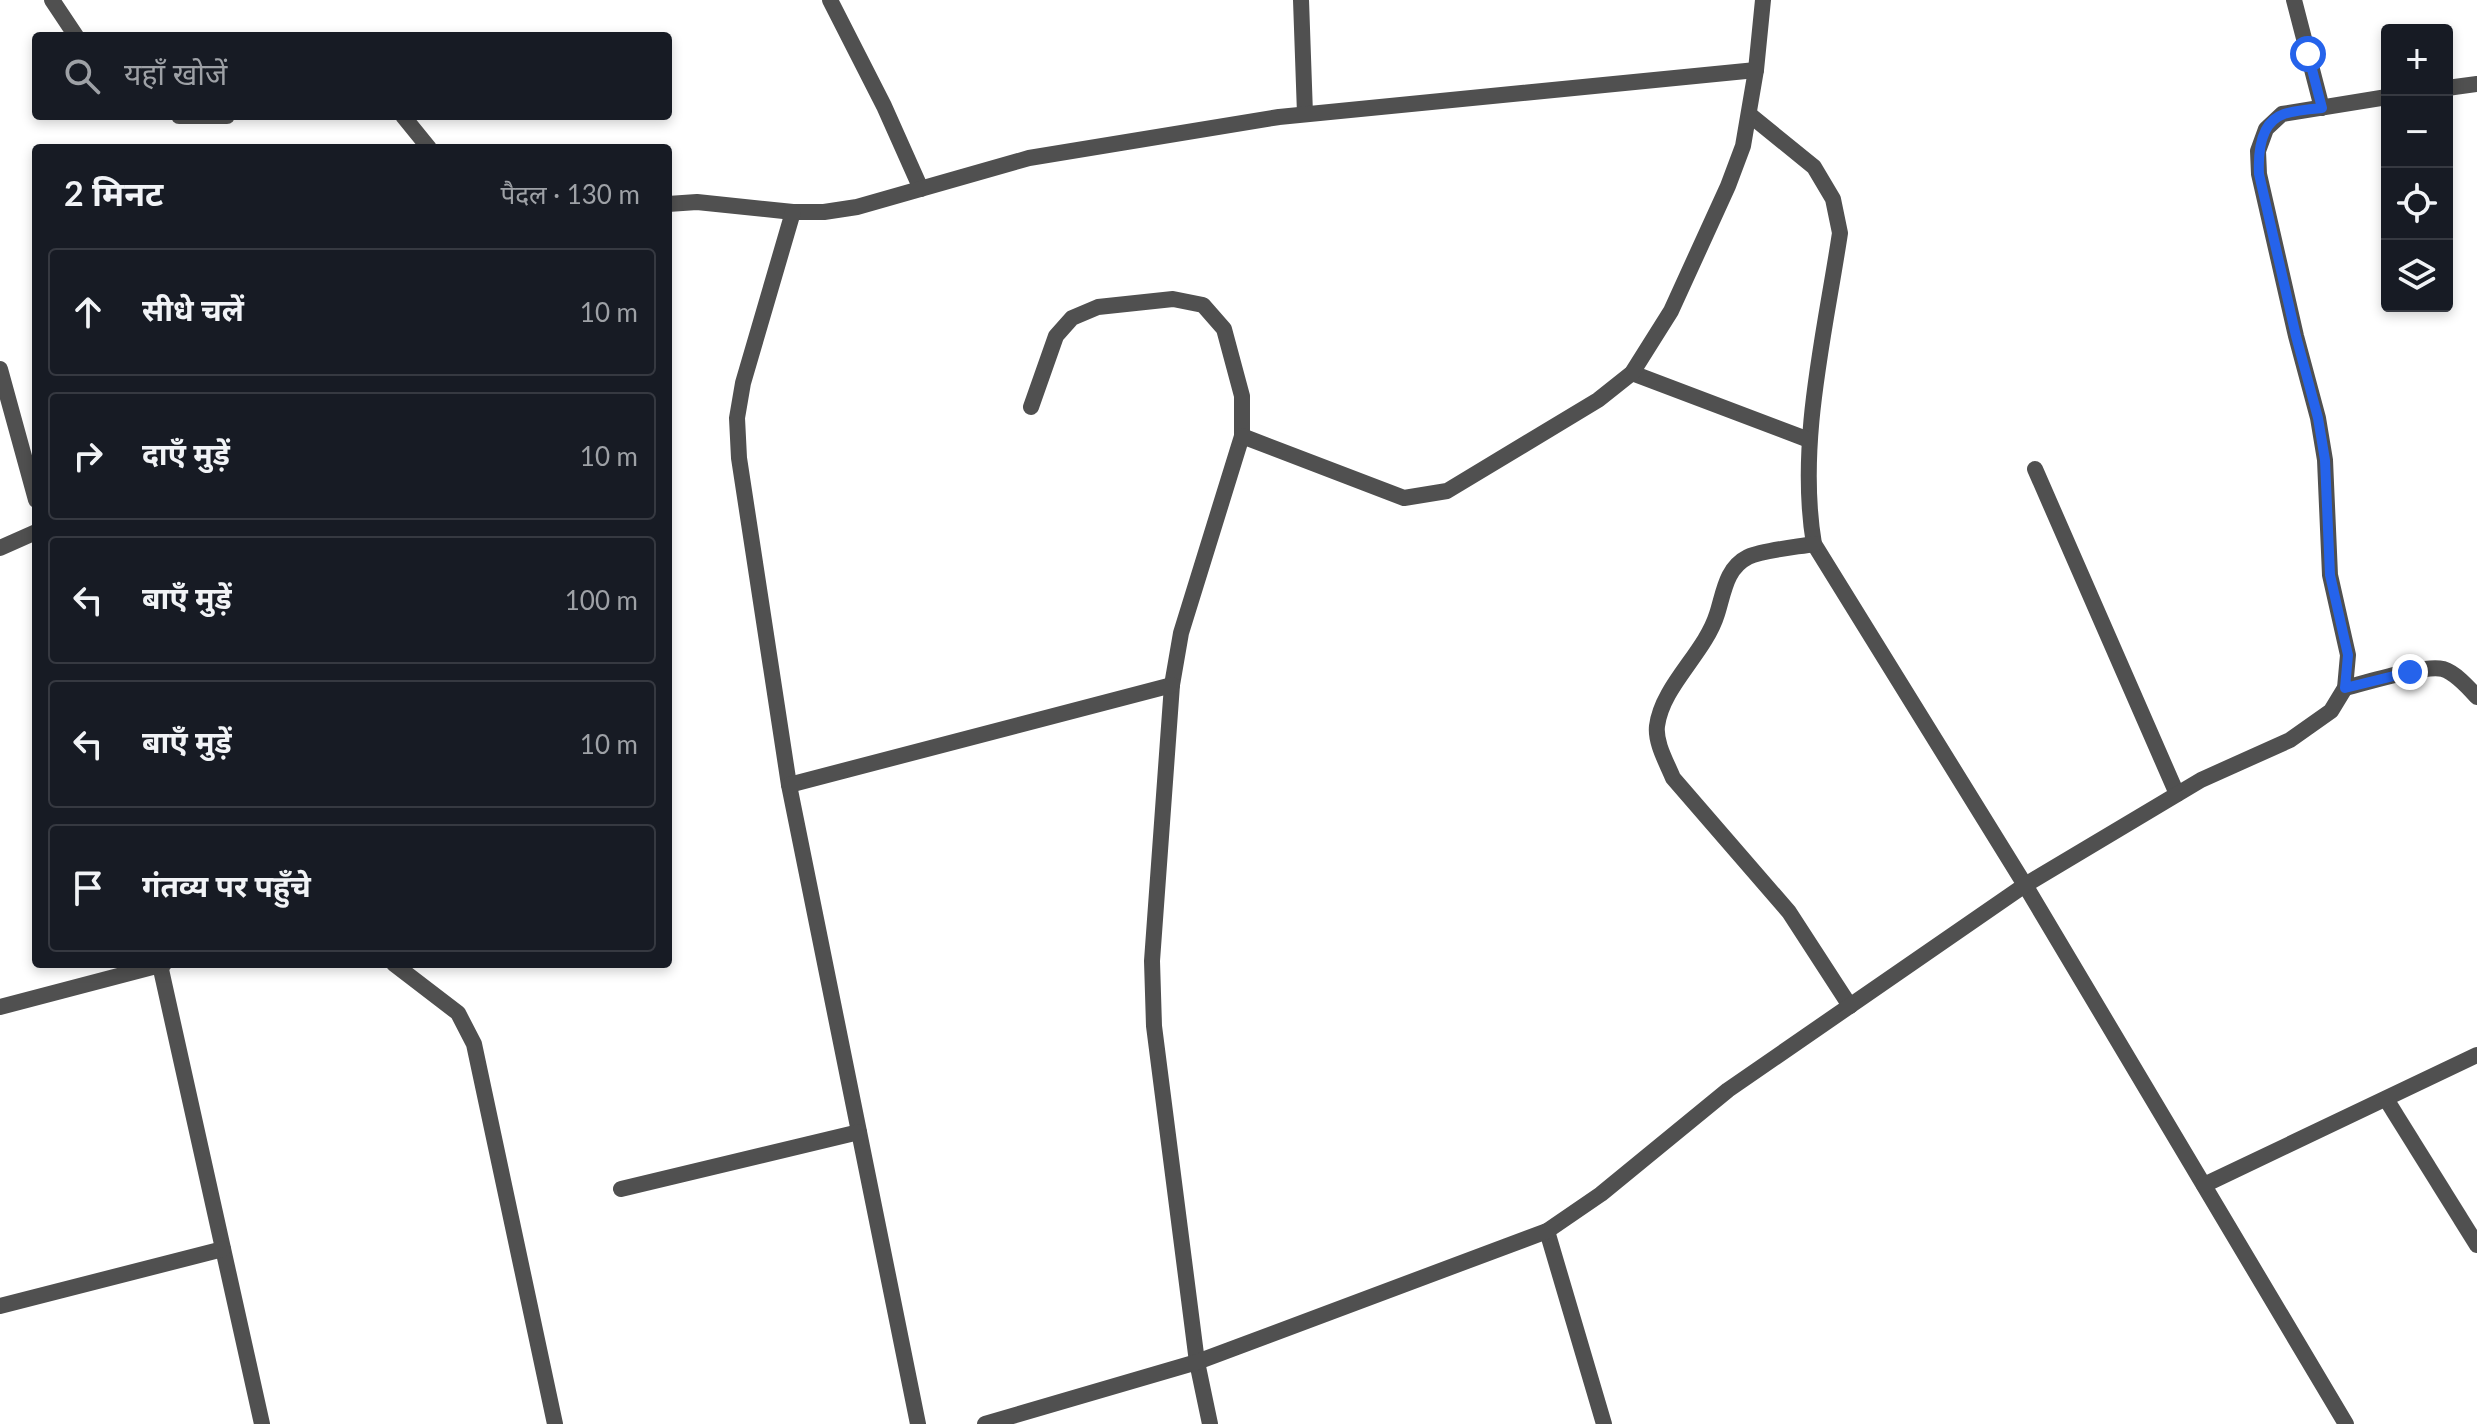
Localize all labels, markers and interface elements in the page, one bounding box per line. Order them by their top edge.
map controls [2381,24,2453,312]
button: + [2381,24,2453,96]
search box [32,32,672,120]
route start [2290,36,2326,72]
icon: search [60,54,104,98]
text: यहाँ खोजें [124,55,227,91]
button: − [2381,96,2453,168]
button: locate [2381,168,2453,240]
text: 2 मिनट [64,172,163,213]
text: पैदल · 130 m [500,178,640,210]
button: layers [2381,240,2453,312]
icon: ahead [66,290,110,334]
text: सीधे चलें [142,291,244,327]
text: 10 m [580,296,638,328]
icon: right [66,434,110,478]
text: दाएँ मुड़ें [142,435,230,471]
text: 10 m [580,440,638,472]
icon: left [66,578,110,622]
text: बाएँ मुड़ें [142,579,232,615]
text: 100 m [565,584,638,616]
route end [2392,654,2428,690]
icon: left [66,722,110,766]
text: बाएँ मुड़ें [142,723,232,759]
text: 10 m [580,728,638,760]
icon: arrive [66,866,110,910]
text: गंतव्य पर पहुँचे [142,867,311,903]

